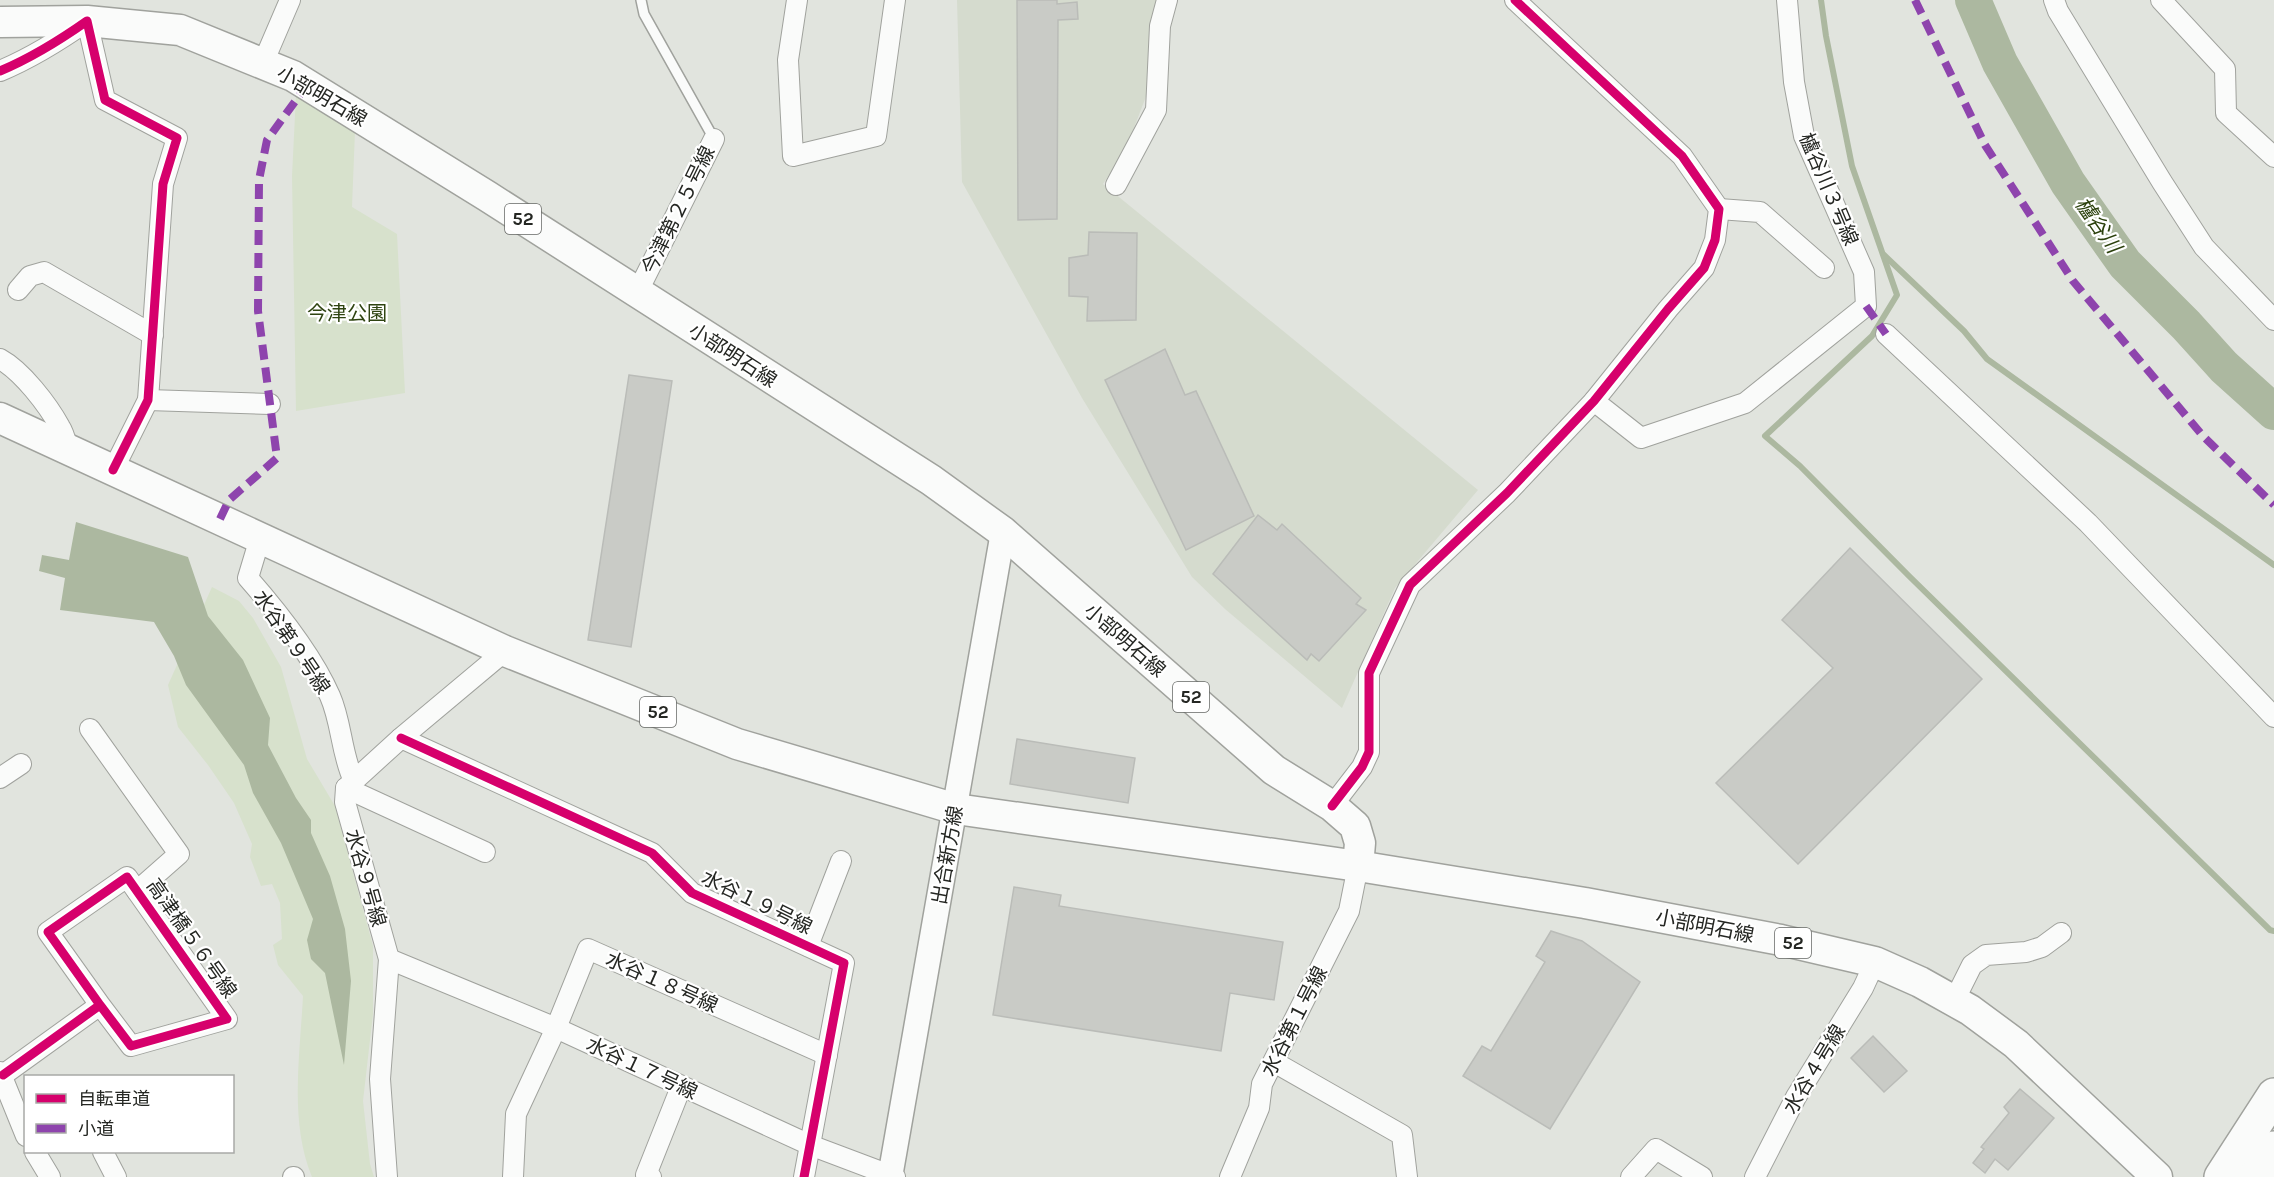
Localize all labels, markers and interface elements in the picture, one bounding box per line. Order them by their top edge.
street label: 小部明石線 [273,61,371,131]
street label: 櫨谷川３号線 [1795,129,1863,249]
street label: 今津第２５号線 [637,142,719,278]
water label: 櫨谷川 [2070,192,2127,259]
road number: 52 [505,204,541,234]
park label: 今津公園 [307,302,387,325]
street label: 小部明石線 [685,319,781,392]
street label: 水谷第９号線 [248,586,335,698]
street label: 小部明石線 [1079,599,1170,682]
road number: 52 [1173,682,1209,712]
road number: 52 [640,697,676,727]
street label: 出合新方線 [927,804,968,906]
street label: 水谷９号線 [341,827,390,929]
street label: 水谷１９号線 [698,866,816,939]
street label: 高津橋５６号線 [142,874,241,1002]
street label: 小部明石線 [1654,906,1756,947]
road number: 52 [1775,928,1811,958]
street label: 水谷１８号線 [602,948,721,1017]
street label: 水谷第１号線 [1257,963,1332,1080]
street label: 水谷４号線 [1779,1020,1850,1118]
street label: 水谷１７号線 [583,1033,701,1104]
legend [24,1075,234,1153]
text: 自転車道 [78,1088,150,1110]
text: 小道 [78,1118,114,1140]

